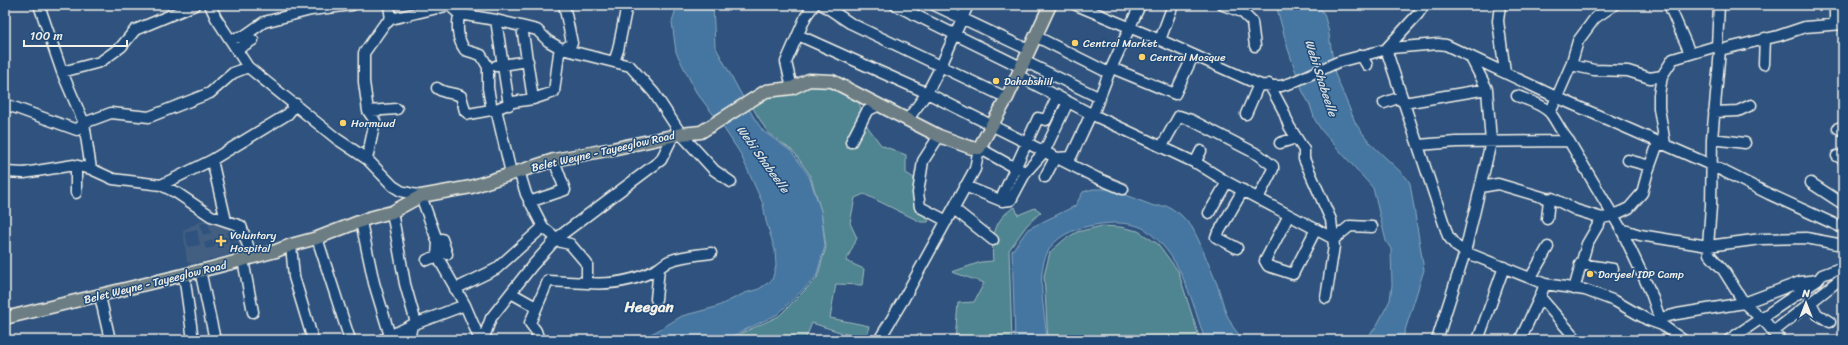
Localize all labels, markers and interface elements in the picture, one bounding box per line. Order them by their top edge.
scale bar [24,22,127,48]
text: 100 m [30,25,63,47]
place label: Central Market [1083,34,1158,53]
water label: Webi Shabeelle [1298,37,1344,120]
marker: Central Market [1070,38,1080,48]
place label: Central Mosque [1150,48,1226,67]
marker: Central Mosque [1137,52,1147,62]
place label: Dahabshiil [1004,72,1054,91]
marker: Dahabshiil [991,76,1001,86]
place label: Hormuud [351,114,396,133]
marker: Hormuud [338,118,348,128]
water label: Webi Shabeelle [731,120,796,199]
street label: Belet Weyne - Tayeeglow Road [530,125,678,177]
place label: Voluntary Hospital [230,226,277,258]
marker: Voluntary Hospital [215,235,227,247]
street label: Belet Weyne - Tayeeglow Road [82,255,230,309]
place label: Daryeel IDP Camp [1598,265,1684,284]
marker: Daryeel IDP Camp [1585,269,1595,279]
north arrow [1786,283,1826,323]
text: N [1801,284,1810,303]
district label: Heegan [623,294,675,320]

